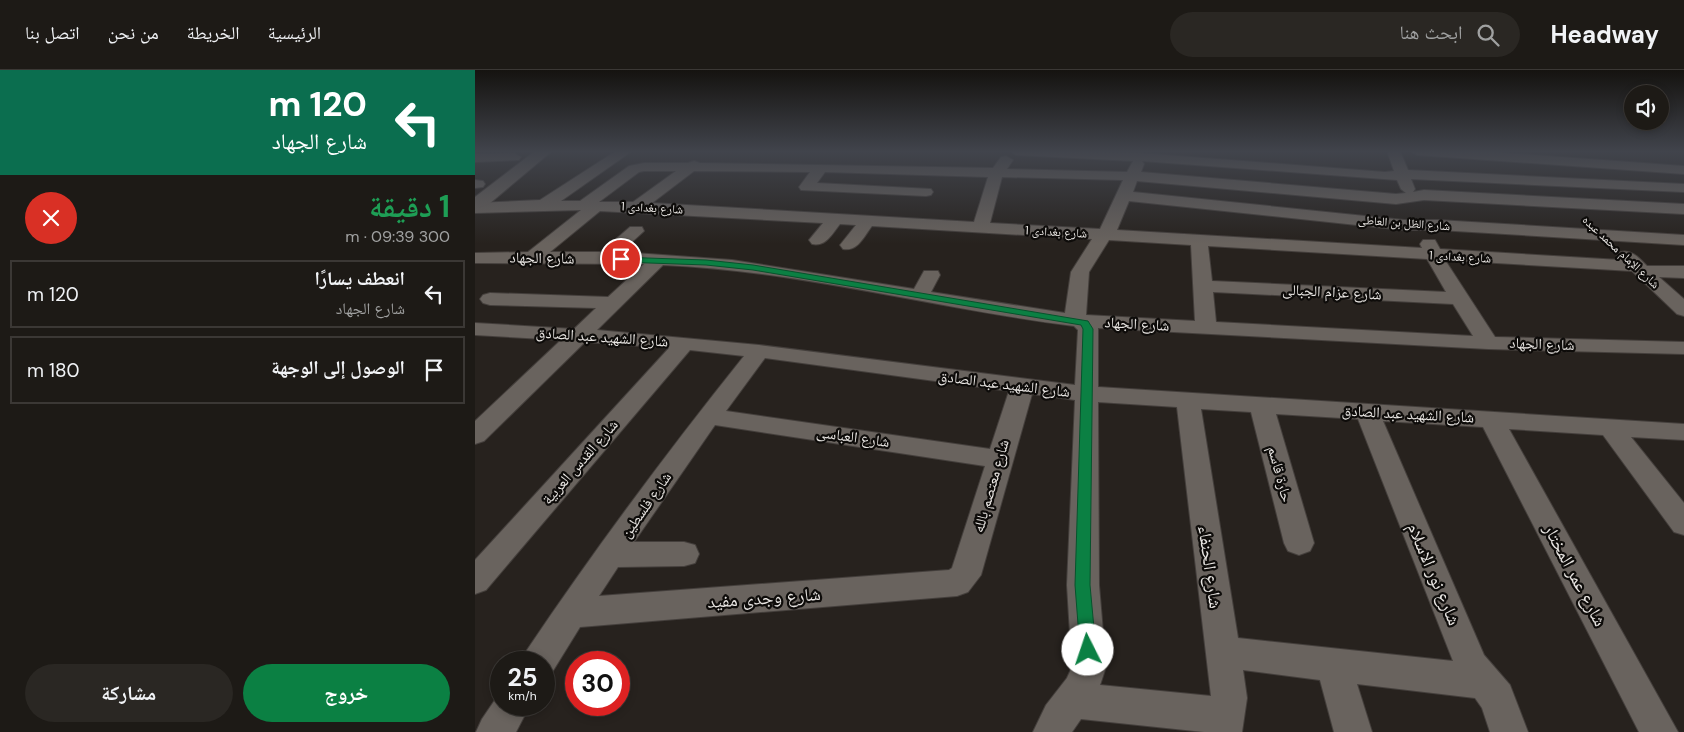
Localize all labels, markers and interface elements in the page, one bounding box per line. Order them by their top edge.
search box [1170,12,1520,57]
text: Headway [1550,19,1659,50]
text: ابحث هنا [1399,20,1462,45]
text: اتصل بنا [25,21,80,45]
text: من نحن [108,21,159,45]
text: الخريطة [187,21,240,45]
text: الرئيسية [268,21,321,45]
icon: search [1474,21,1502,49]
text: 120 m [268,81,367,127]
map controls [1624,85,1669,130]
button: sound [1624,85,1669,130]
icon: left [385,90,450,155]
text: شارع الجهاد [272,127,367,156]
text: 1 دقيقة [369,187,450,226]
button: close [25,192,77,244]
street label: شارع بغدادى 1 [621,198,684,218]
street label: شارع الظل بن العاطى [1357,212,1451,234]
street label: شارع الإمام محمد عبده [1579,212,1663,292]
street label: شارع بغدادى 1 [1025,222,1088,242]
text: 300 m · 09:39 [345,226,450,247]
pin [600,238,642,280]
icon: arrive [607,245,635,273]
street label: شارع الجهاد [509,247,575,269]
street label: شارع بغدادى 1 [1429,247,1492,267]
text: انعطف يسارًا [314,266,405,291]
street label: شارع عزام الجبالى [1282,279,1382,305]
icon: left [420,280,448,308]
text: 120 m [27,282,79,307]
text: شارع الجهاد [336,298,405,319]
street label: شارع الجهاد [1104,312,1170,336]
street label: شارع الشهيد عبد الصادق [535,322,669,352]
street label: شارع الجهاد [1509,333,1575,355]
text: الوصول إلى الوجهة [271,355,405,380]
icon: arrive [420,356,448,384]
text: 180 m [27,358,79,383]
street label: شارع الشهيد عبد الصادق [937,366,1071,402]
street label: شارع الشهيد عبد الصادق [1341,401,1475,427]
street label: شارع القدس العربية [537,415,623,509]
street label: شارع العباسى [815,422,891,452]
street label: شارع معتصم بالله [968,437,1014,535]
street label: حارة قاسم [1263,444,1297,505]
street label: شارع فلسطين [616,468,676,542]
street label: شارع نور الاسلام [1402,519,1466,629]
street label: شارع عمر المختار [1537,519,1612,631]
street label: شارع الحنفاء [1192,524,1228,610]
street label: شارع وجدى مفيد [707,582,821,614]
position arrow [1061,623,1113,675]
speed limit sign: 30 [565,651,630,716]
text: 25 [508,661,537,694]
button: مشاركة [25,664,233,722]
button: خروج [243,664,450,722]
text: km/h [508,688,537,704]

